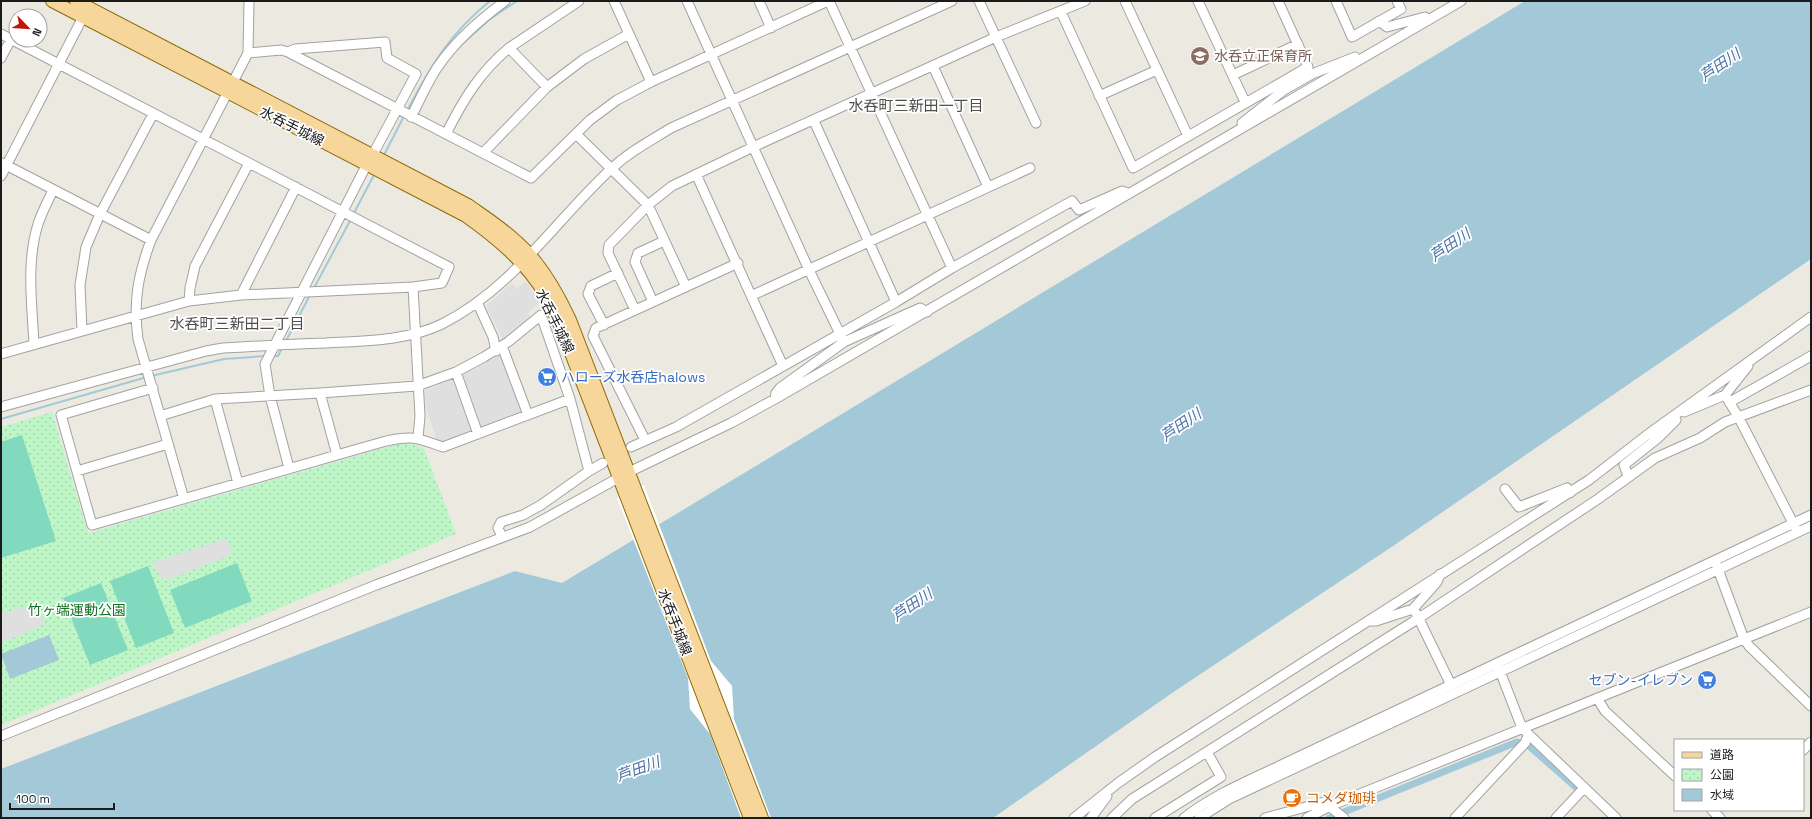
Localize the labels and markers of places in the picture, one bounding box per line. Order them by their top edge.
school or university icon: 水呑立正保育所 [1189,45,1211,67]
place label: 水呑立正保育所 [1214,47,1312,65]
supermarket icon: ハローズ水呑店halows [536,366,558,388]
place label: ハローズ水呑店halows [561,368,705,386]
supermarket icon: セブン-イレブン [1696,669,1718,691]
place label: セブン-イレブン [1589,671,1693,689]
cafe icon: コメダ珈琲 [1281,787,1303,809]
place label: コメダ珈琲 [1306,789,1376,807]

